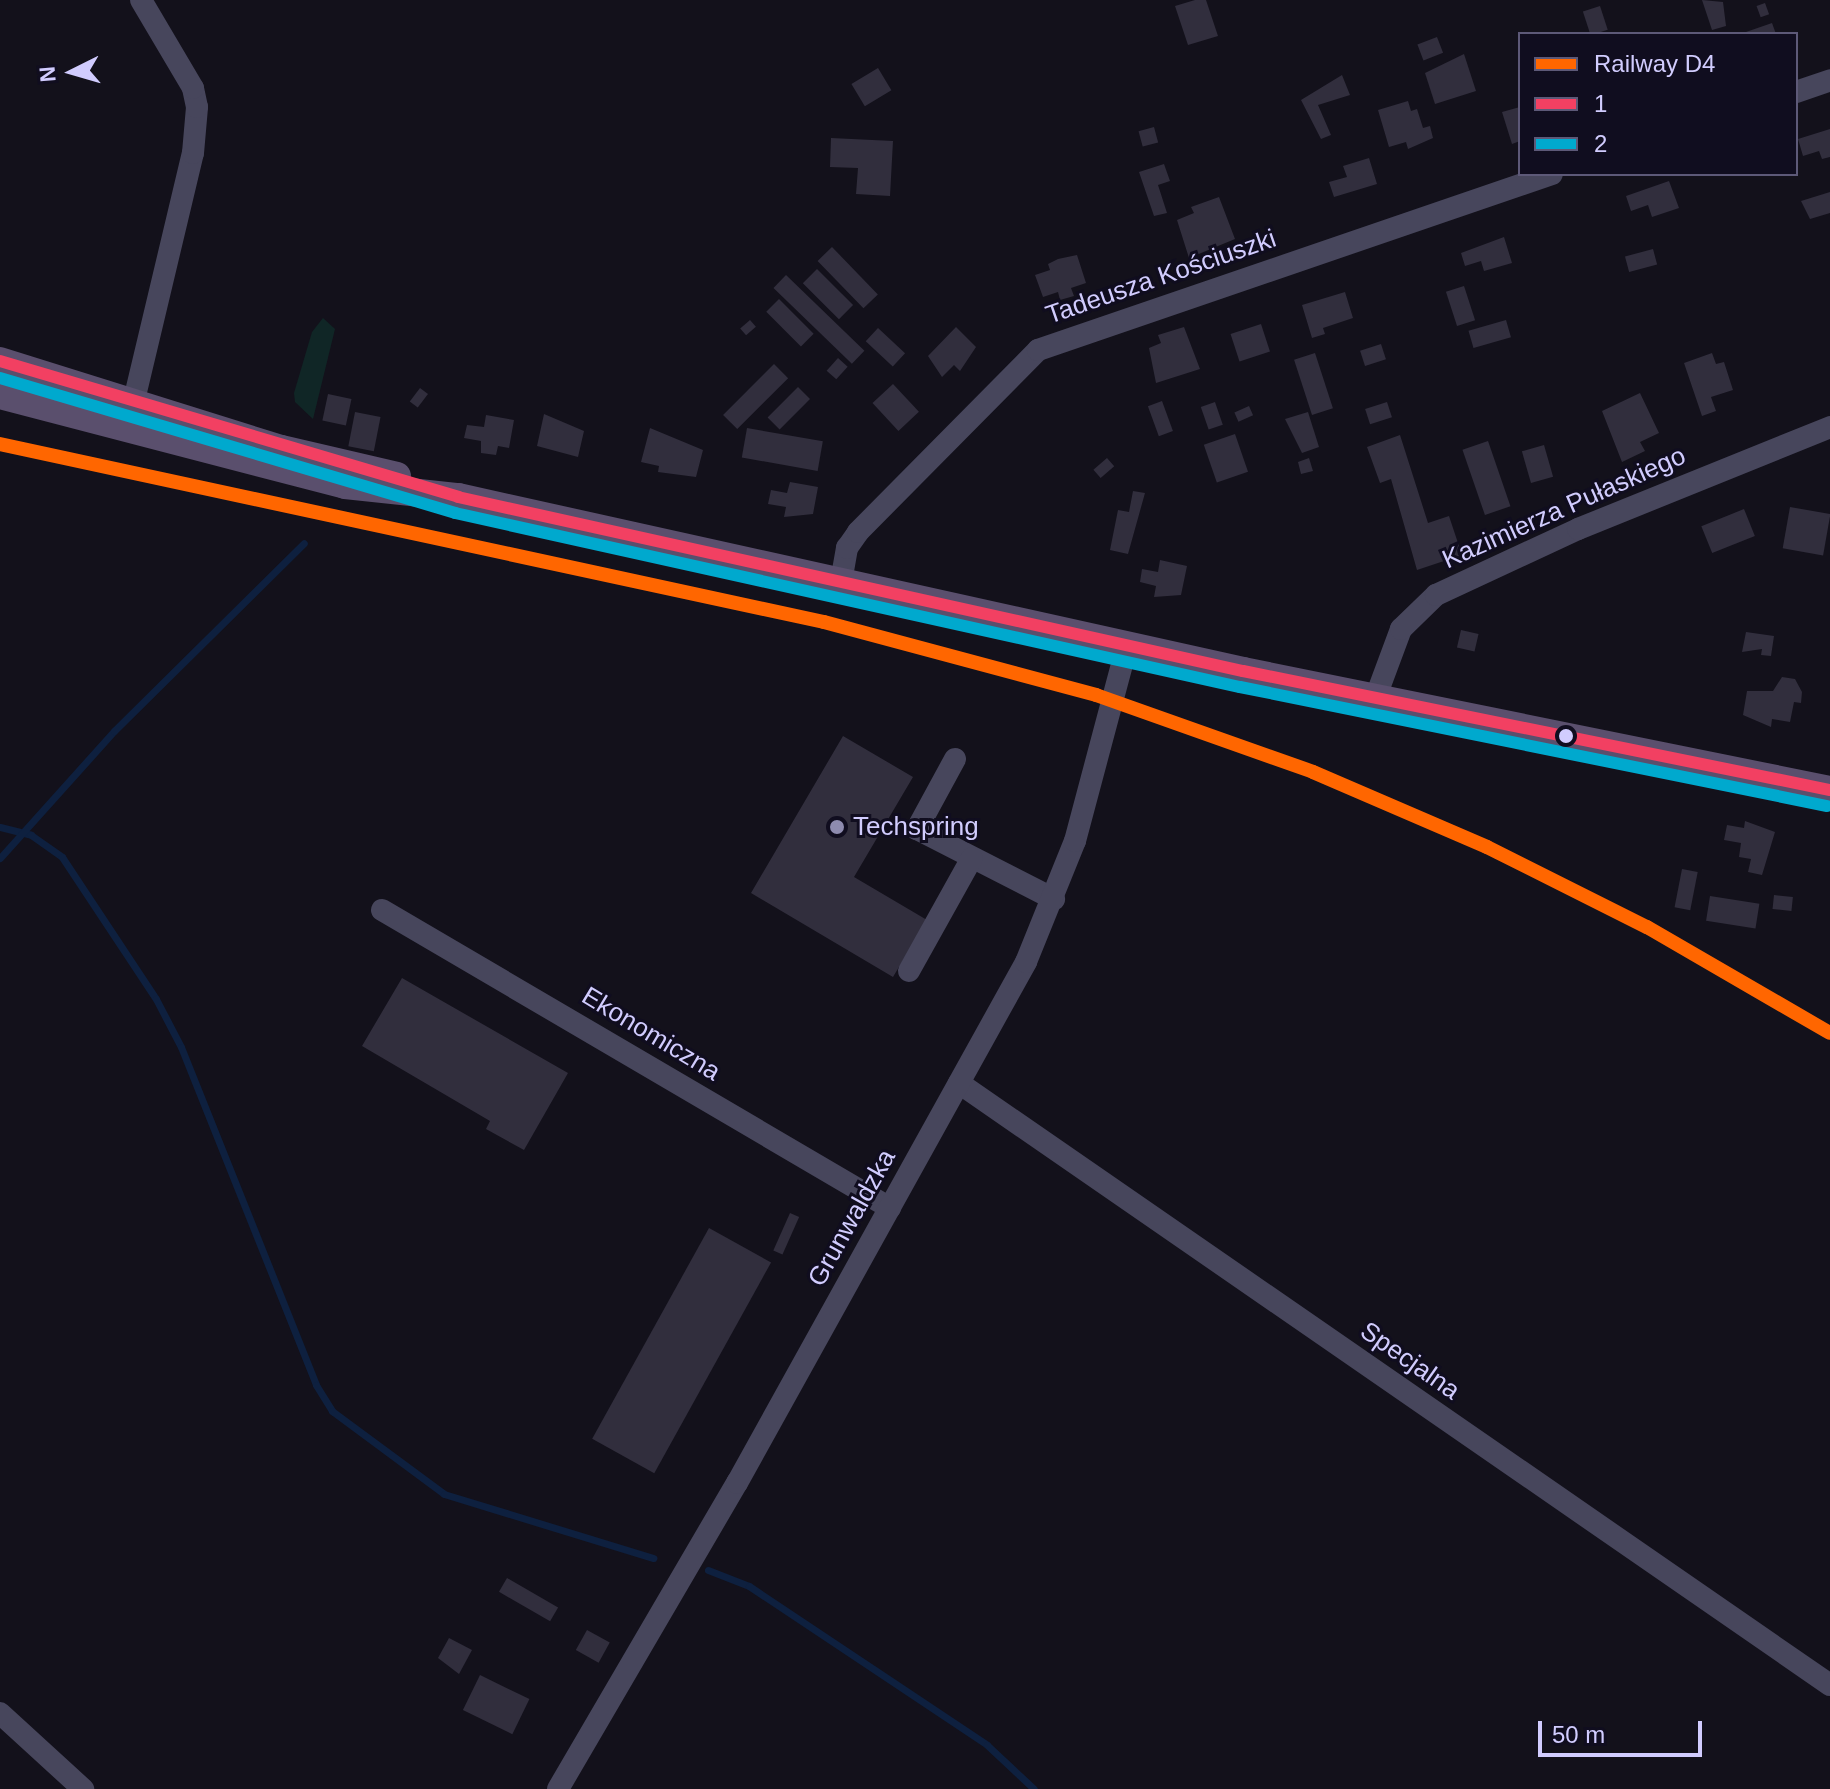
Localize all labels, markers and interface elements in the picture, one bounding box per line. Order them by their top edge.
north arrow [32,32,112,112]
legend [1518,32,1798,176]
text: Railway D4 [1594,50,1715,77]
text: N [34,65,61,83]
text: 1 [1594,90,1607,117]
text: 2 [1594,130,1607,157]
street label: Tadeusza Kościuszki [1042,223,1280,331]
street label: Kazimierza Pułaskiego [1438,440,1690,576]
unlabelled marker [1558,728,1574,744]
place label: Techspring [853,811,979,843]
marker: Techspring [828,818,846,836]
street label: Ekonomiczna [576,980,726,1088]
street label: Grunwaldzka [802,1144,902,1292]
street label: Specjalna [1354,1315,1466,1407]
scale bar [1542,1705,1706,1755]
text: 50 m [1552,1721,1605,1748]

